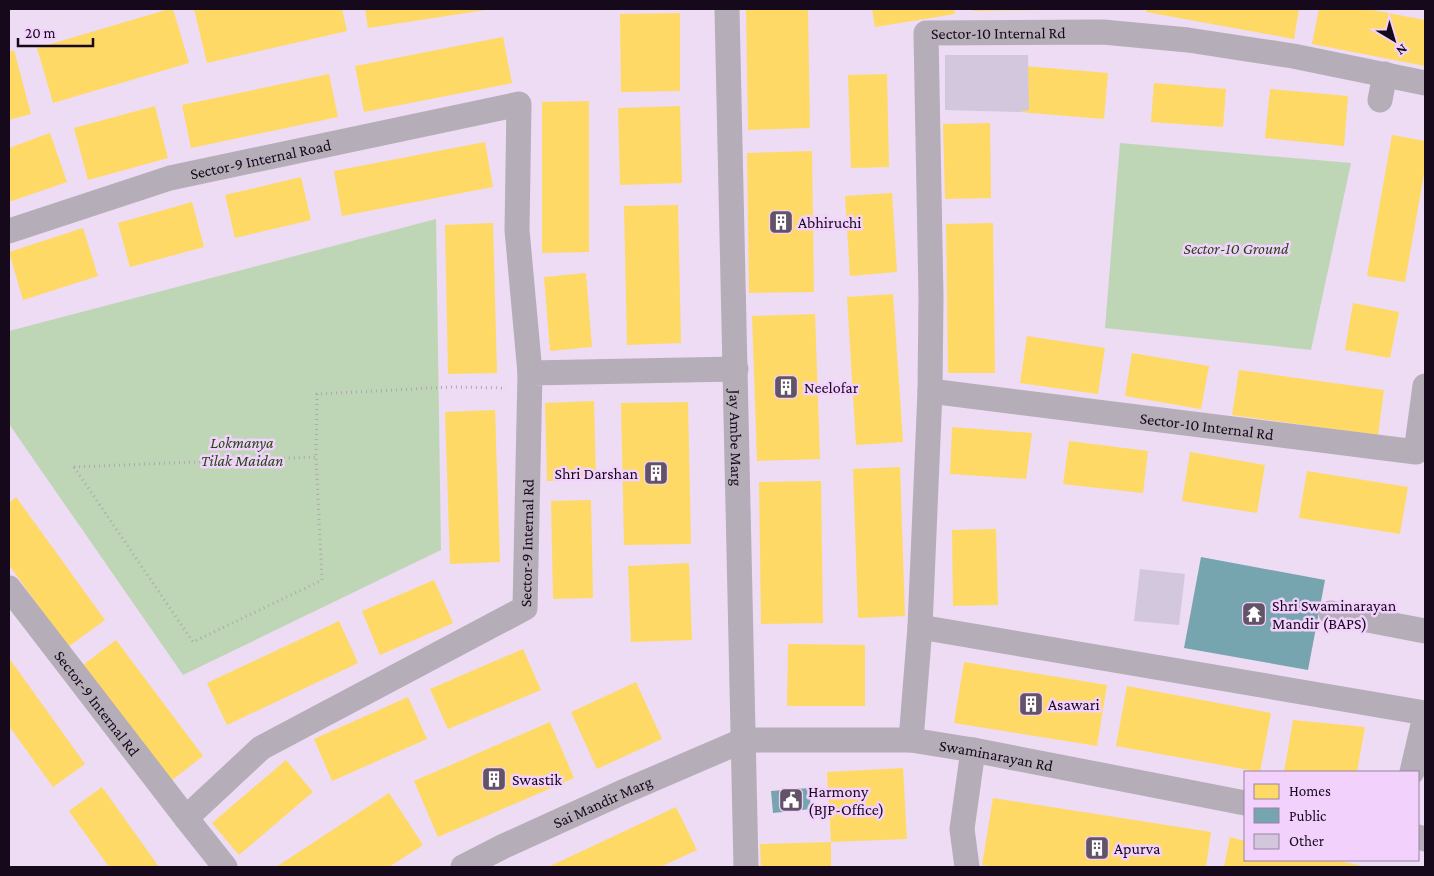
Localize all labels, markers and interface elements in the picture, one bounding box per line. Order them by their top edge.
scale bar [18,15,92,47]
north arrow [1369,15,1419,65]
street label: Sector-10 Internal Rd [931,24,1066,42]
text: 20 m [25,25,56,41]
text: N [1393,41,1411,60]
street label: Sector-9 Internal Road [189,136,333,183]
building icon: Abhiruchi [768,209,794,235]
place label: Abhiruchi [798,214,862,231]
park label: Sector-10 Ground [1183,240,1289,257]
building icon: Neelofar [773,374,799,400]
place label: Neelofar [804,379,859,396]
street label: Jay Ambe Marg [725,387,746,487]
street label: Sector-10 Internal Rd [1139,409,1275,443]
park label: Lokmanya Tilak Maidan [201,434,283,469]
building icon: Shri Darshan [643,460,669,486]
place label: Shri Darshan [555,465,638,482]
street label: Sector-9 Internal Rd [517,478,537,607]
place label: Shri Swaminarayan Mandir (BAPS) [1272,597,1397,633]
temple icon: Shri Swaminarayan Mandir (BAPS) [1241,601,1267,627]
street label: Sector-9 Internal Rd [51,647,143,760]
building icon: Asawari [1018,691,1044,717]
place label: Asawari [1048,696,1100,713]
street label: Swaminarayan Rd [938,737,1055,775]
building icon: Swastik [481,766,507,792]
place label: Swastik [512,771,562,788]
legend [1244,771,1419,861]
street label: Sai Mandir Marg [550,773,655,832]
place label: Harmony (BJP-Office) [808,783,884,819]
text: Homes [1289,783,1331,799]
public building icon: Harmony (BJP-Office) [778,787,804,813]
text: Public [1289,808,1327,824]
text: Other [1289,833,1325,849]
building icon: Apurva [1084,835,1110,861]
place label: Apurva [1114,840,1161,858]

